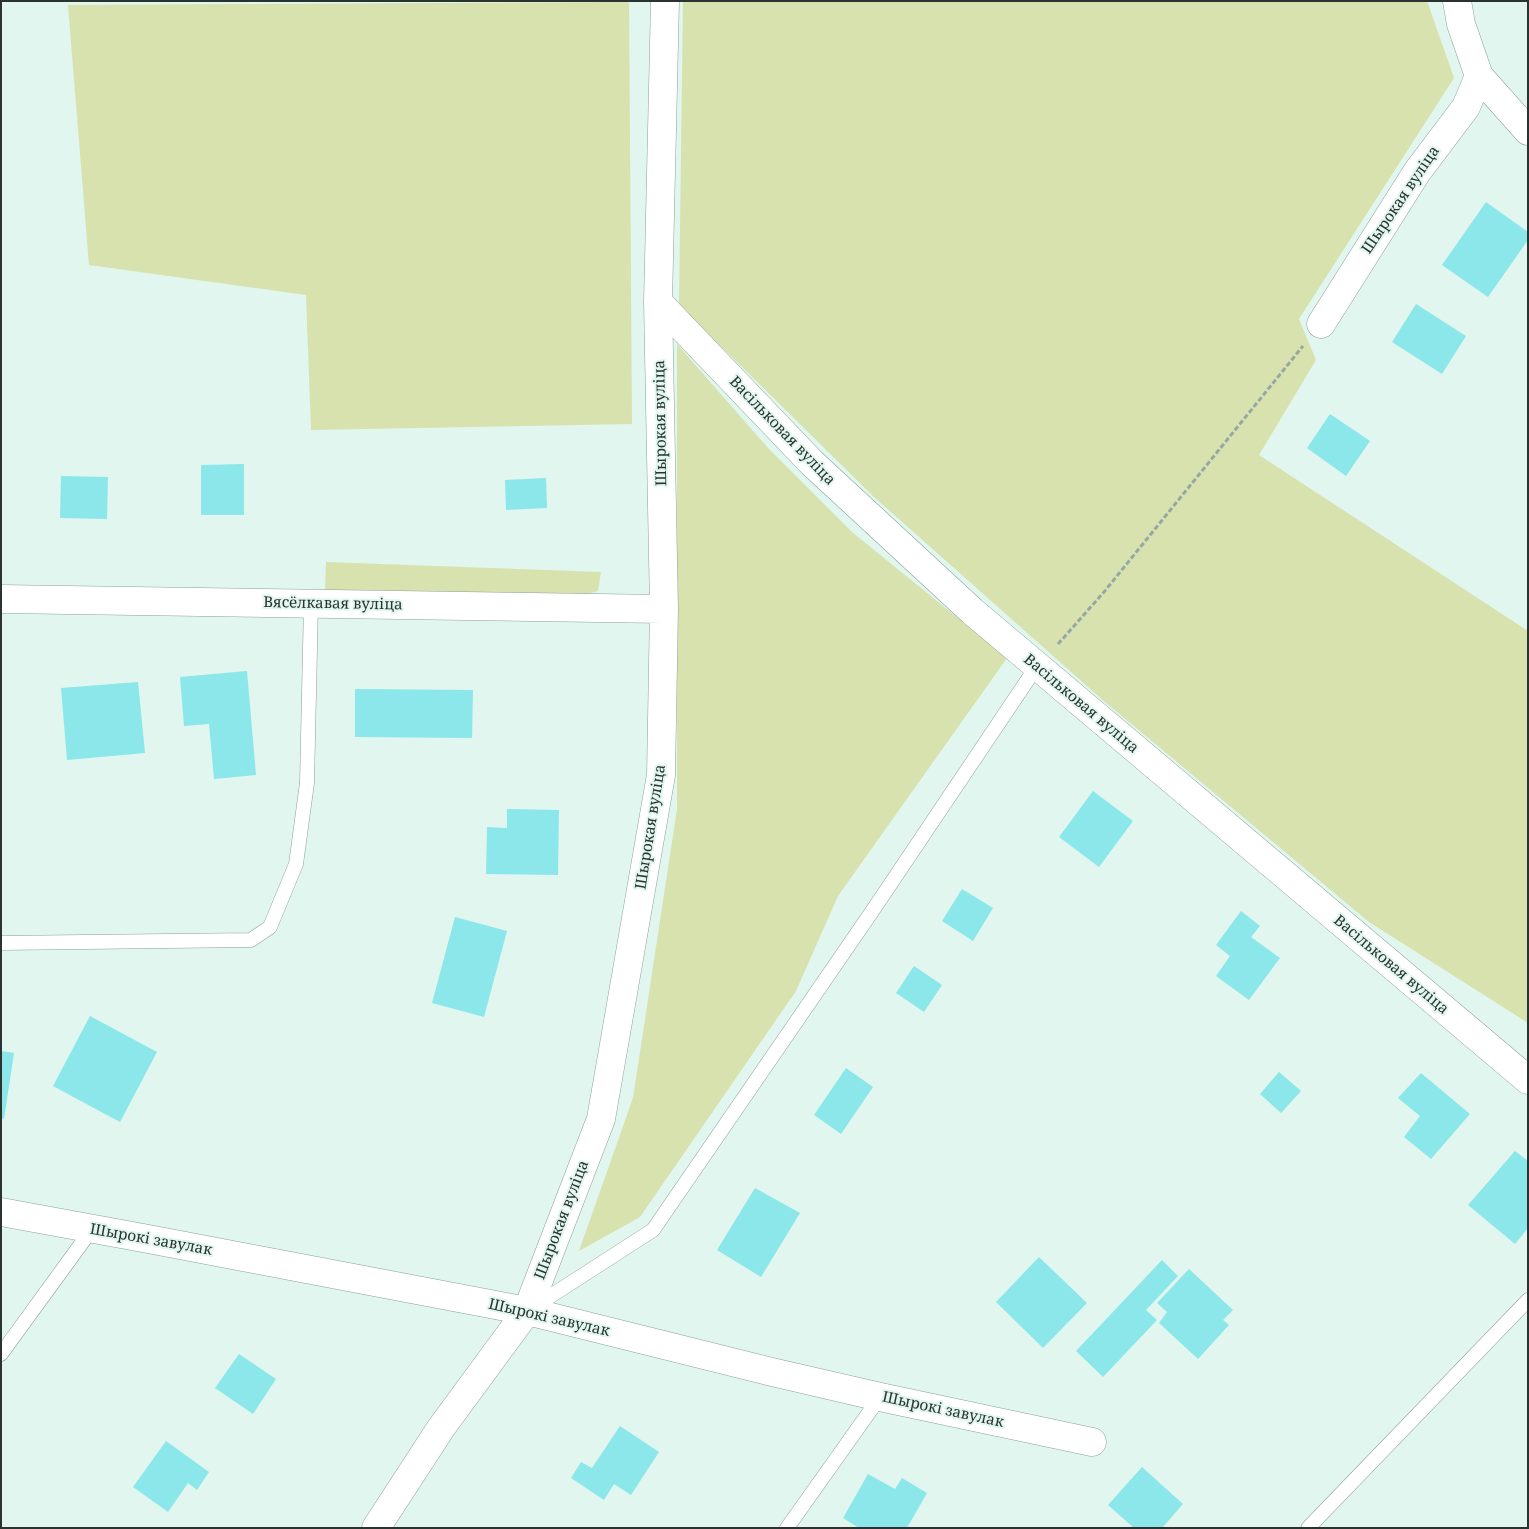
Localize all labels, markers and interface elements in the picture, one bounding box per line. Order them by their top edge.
street label: Шырокая вуліца [1358,143,1444,257]
street label: Шырокая вуліца [651,360,671,486]
street label: Васільковая вуліца [725,373,839,489]
street label: Вясёлкавая вуліца [263,594,403,614]
street label: Васільковая вуліца [1020,651,1142,757]
street label: Шырокая вуліца [632,763,670,891]
street label: Васільковая вуліца [1330,912,1452,1018]
street label: Шырокая вуліца [531,1158,593,1282]
street label: Шырокі завулак [89,1220,213,1260]
street label: Шырокі завулак [487,1295,611,1341]
street label: Шырокі завулак [881,1388,1005,1432]

